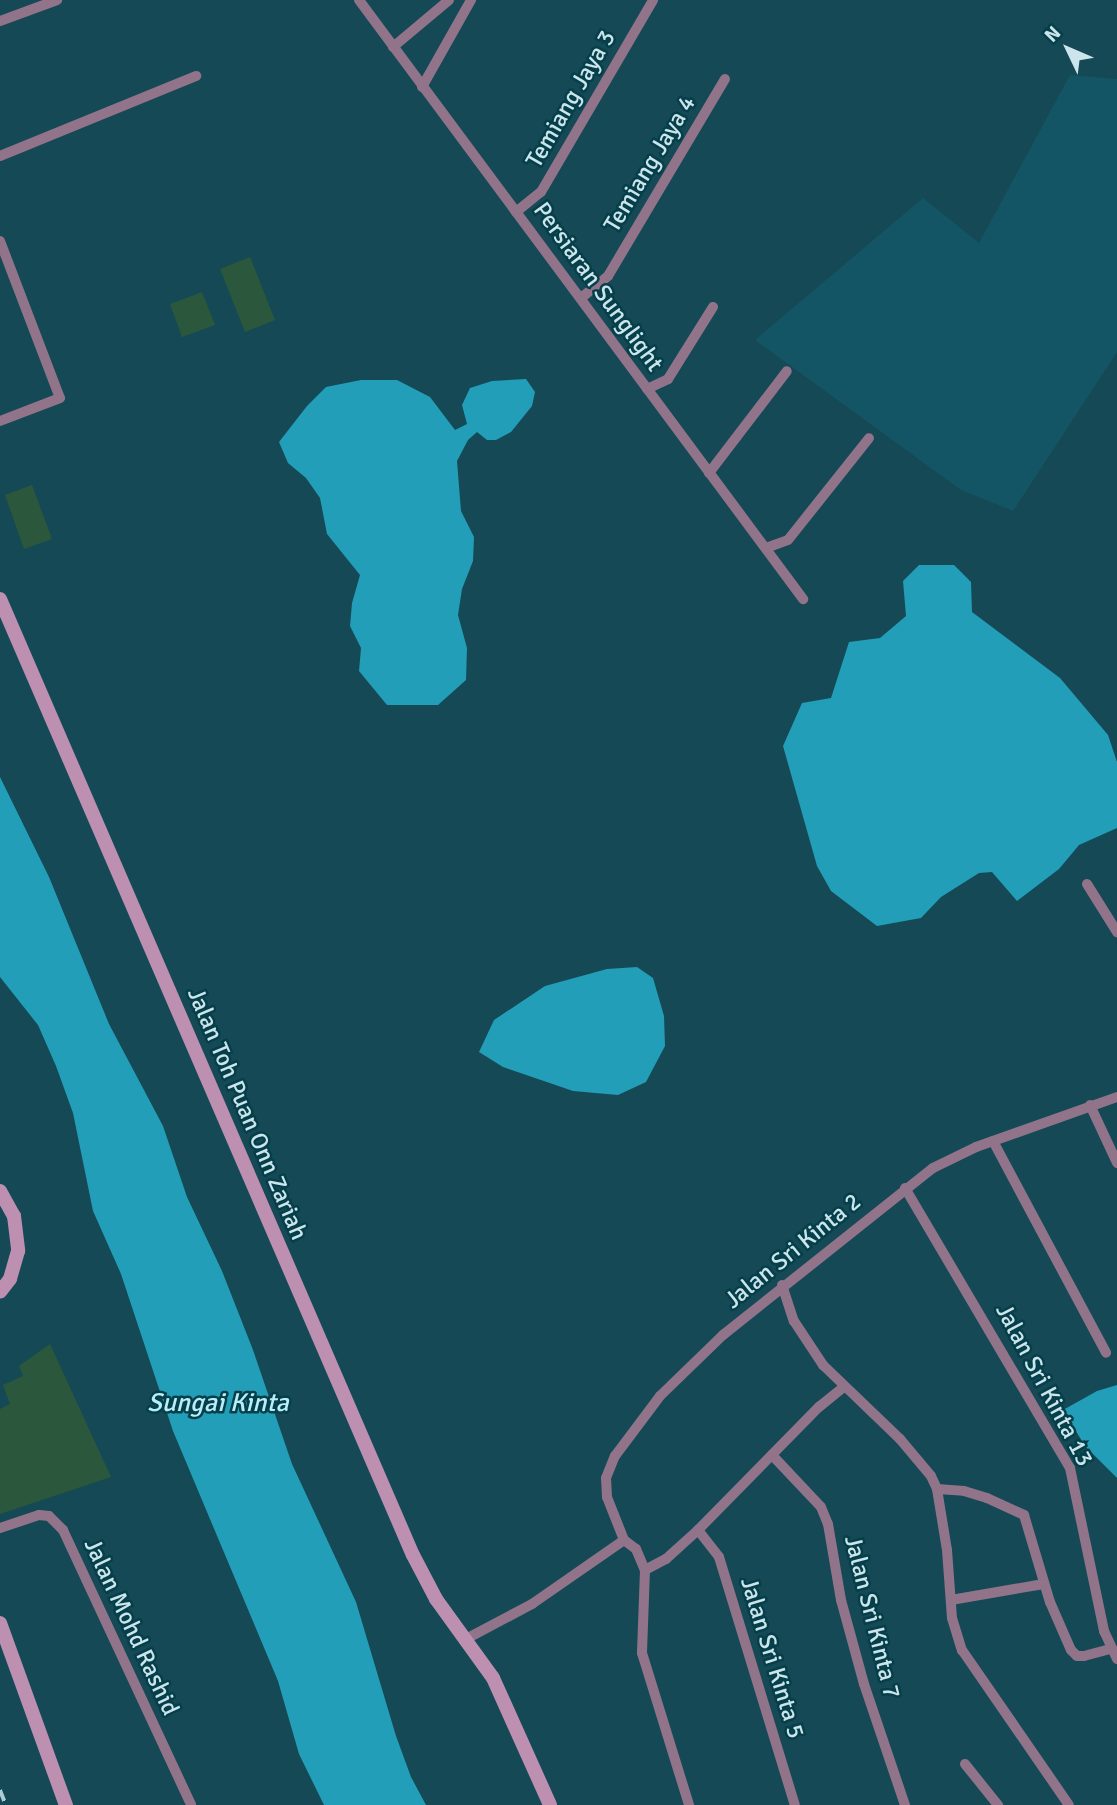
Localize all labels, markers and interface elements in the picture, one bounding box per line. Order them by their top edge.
north arrow [1033,14,1103,84]
text: N [1040,21,1066,48]
street label: Temiang Jaya 3 [520,25,622,173]
street label: Temiang Jaya 4 [598,91,702,237]
street label: Persiaran Sunglight [527,197,669,377]
street label: Jalan Toh Puan Onn Zariah [181,984,313,1244]
street label: Jalan Sri Kinta 2 [719,1187,867,1315]
street label: Jalan Sri Kinta 13 [989,1299,1099,1471]
water label: Sungai Kinta [147,1388,289,1420]
street label: Jalan Sri Kinta 7 [838,1533,906,1701]
street label: Jalan Mohd Rashid [77,1534,185,1720]
street label: Jalan Sri Kinta 5 [734,1574,810,1742]

